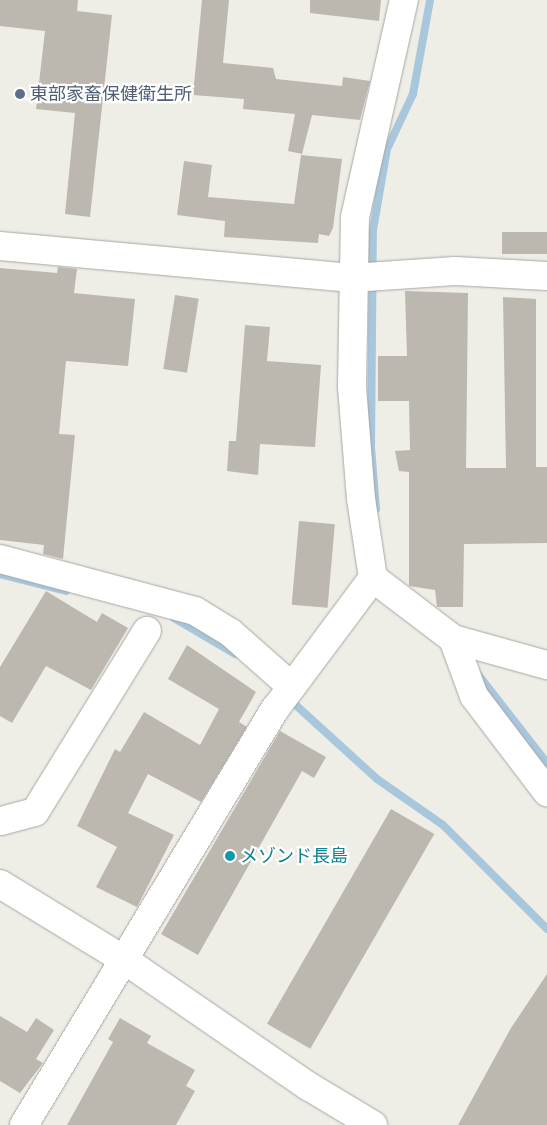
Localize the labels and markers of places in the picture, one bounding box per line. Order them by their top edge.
place label: 東部家畜保健衛生所 [30,83,192,105]
marker: 東部家畜保健衛生所 [14,88,26,100]
place label: メゾンド長島 [240,845,348,867]
marker: メゾンド長島 [224,850,236,862]

